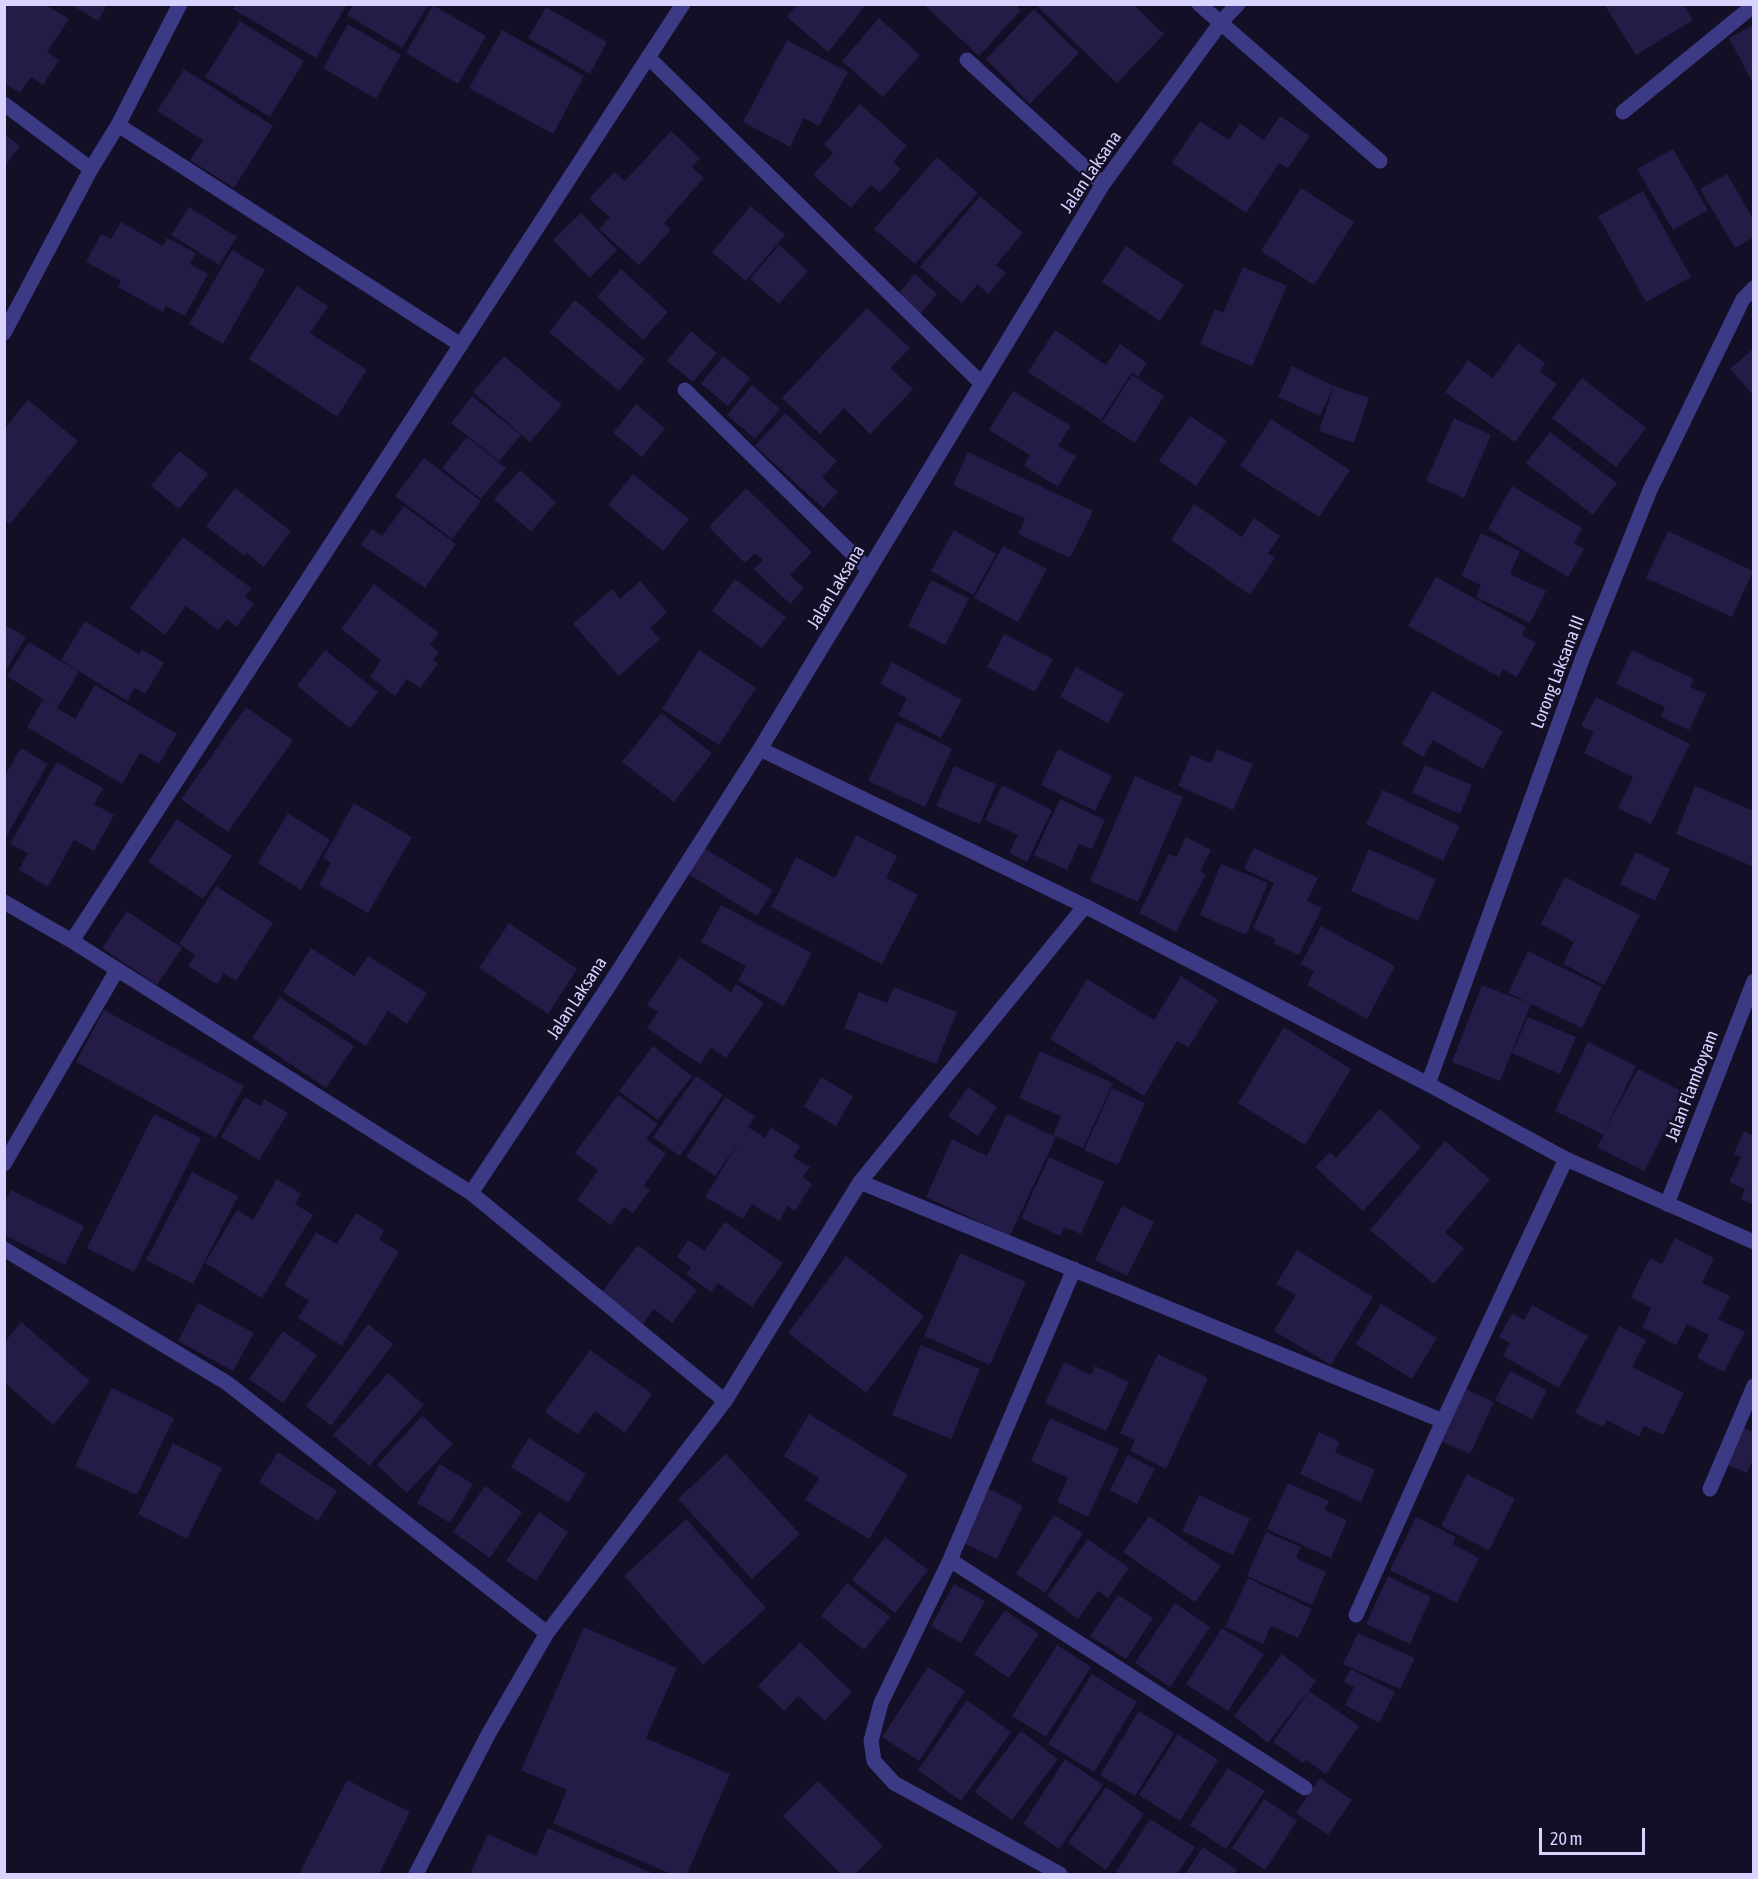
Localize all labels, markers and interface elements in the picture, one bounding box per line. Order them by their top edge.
street label: Jalan Laksana [1056,127,1126,217]
street label: Jalan Laksana [803,541,869,633]
street label: Lorong Laksana III [1527,612,1589,732]
street label: Jalan Laksana [542,953,612,1043]
street label: Jalan Flamboyam [1661,1027,1723,1145]
scale bar [1542,1816,1648,1854]
text: 20 m [1550,1828,1582,1849]

